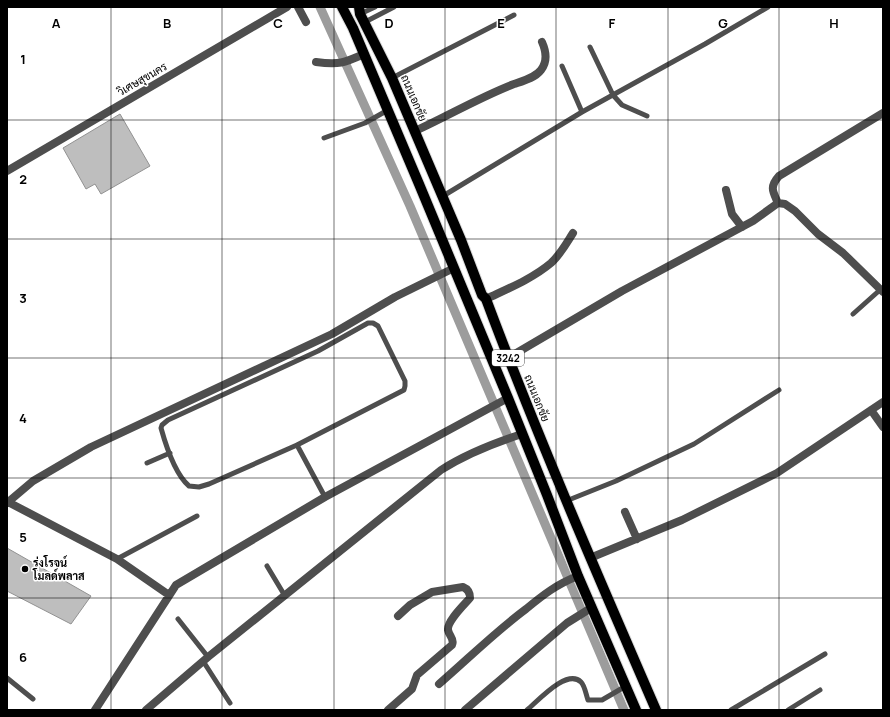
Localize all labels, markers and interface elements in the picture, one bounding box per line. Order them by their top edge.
text: A [52,14,61,32]
text: B [163,14,171,32]
text: C [273,14,283,32]
text: D [384,14,394,32]
text: E [497,14,505,32]
text: F [609,14,616,32]
text: G [718,14,728,32]
text: H [829,14,839,32]
text: 1 [20,50,26,68]
street label: วิเศษสุขนคร [114,58,170,101]
street label: ถนนเอกชัย [398,72,431,124]
text: 2 [19,170,27,188]
text: 3 [19,289,27,307]
road number: 3242 [492,350,524,366]
street label: ถนนเอกชัย [521,372,554,424]
text: 4 [19,409,27,427]
text: 5 [19,528,27,546]
place label: รุ่งโรจน์ โมลด์พลาส [32,555,85,583]
marker: รุ่งโรจน์ โมลด์พลาส [20,564,30,574]
text: 6 [19,648,27,666]

